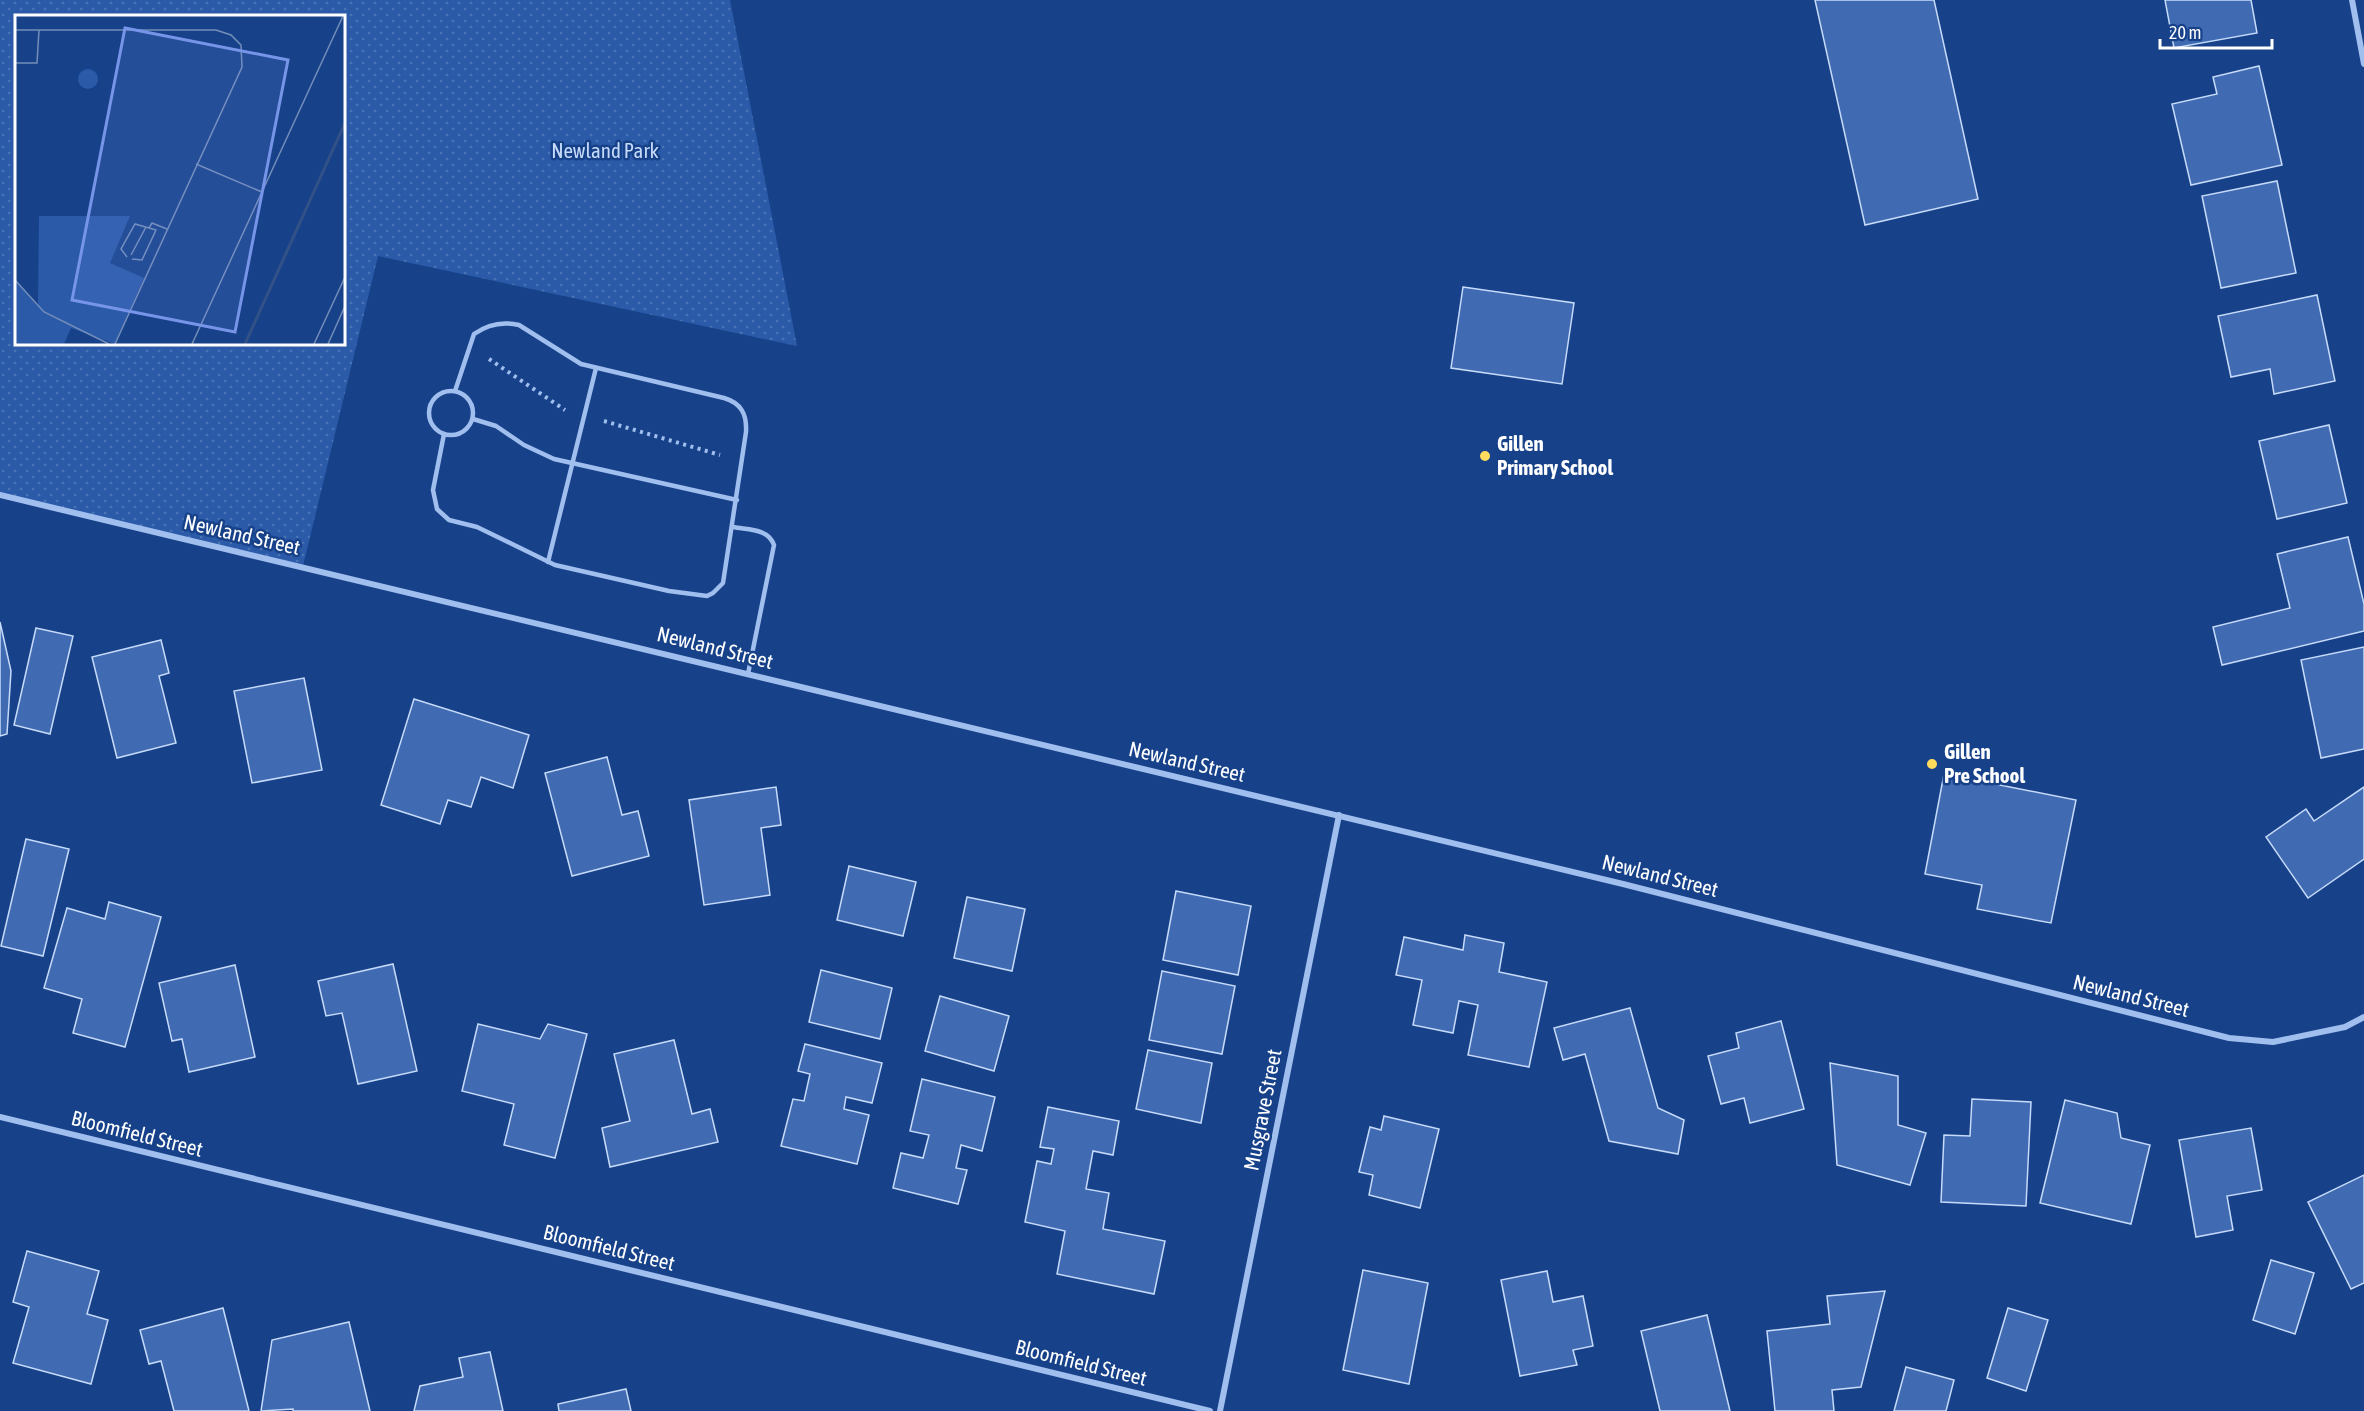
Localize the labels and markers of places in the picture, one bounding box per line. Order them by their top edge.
place label: Gillen Primary School [1497,431,1613,479]
marker: Gillen Primary School [1478,449,1492,463]
place label: Gillen Pre School [1944,739,2025,787]
marker: Gillen Pre School [1925,757,1939,771]

